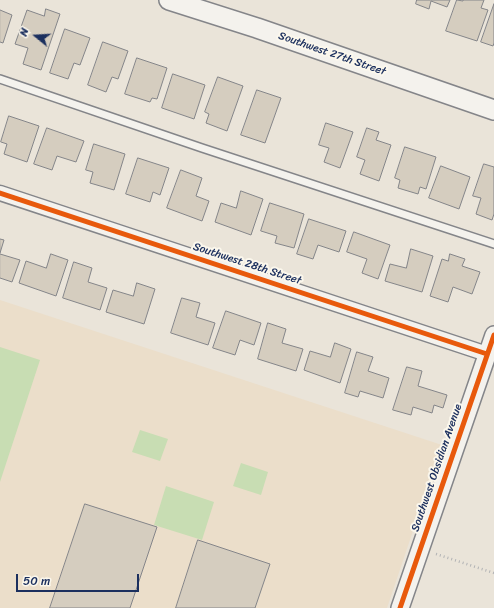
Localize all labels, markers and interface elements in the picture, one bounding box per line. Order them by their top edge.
north arrow [16,16,56,56]
text: N [14,26,34,39]
street label: Southwest 27th Street [277,29,387,79]
street label: Southwest 28th Street [191,240,303,288]
street label: Southwest Obsidian Avenue [409,402,465,534]
scale bar [18,566,141,592]
text: 50 m [23,570,50,592]

